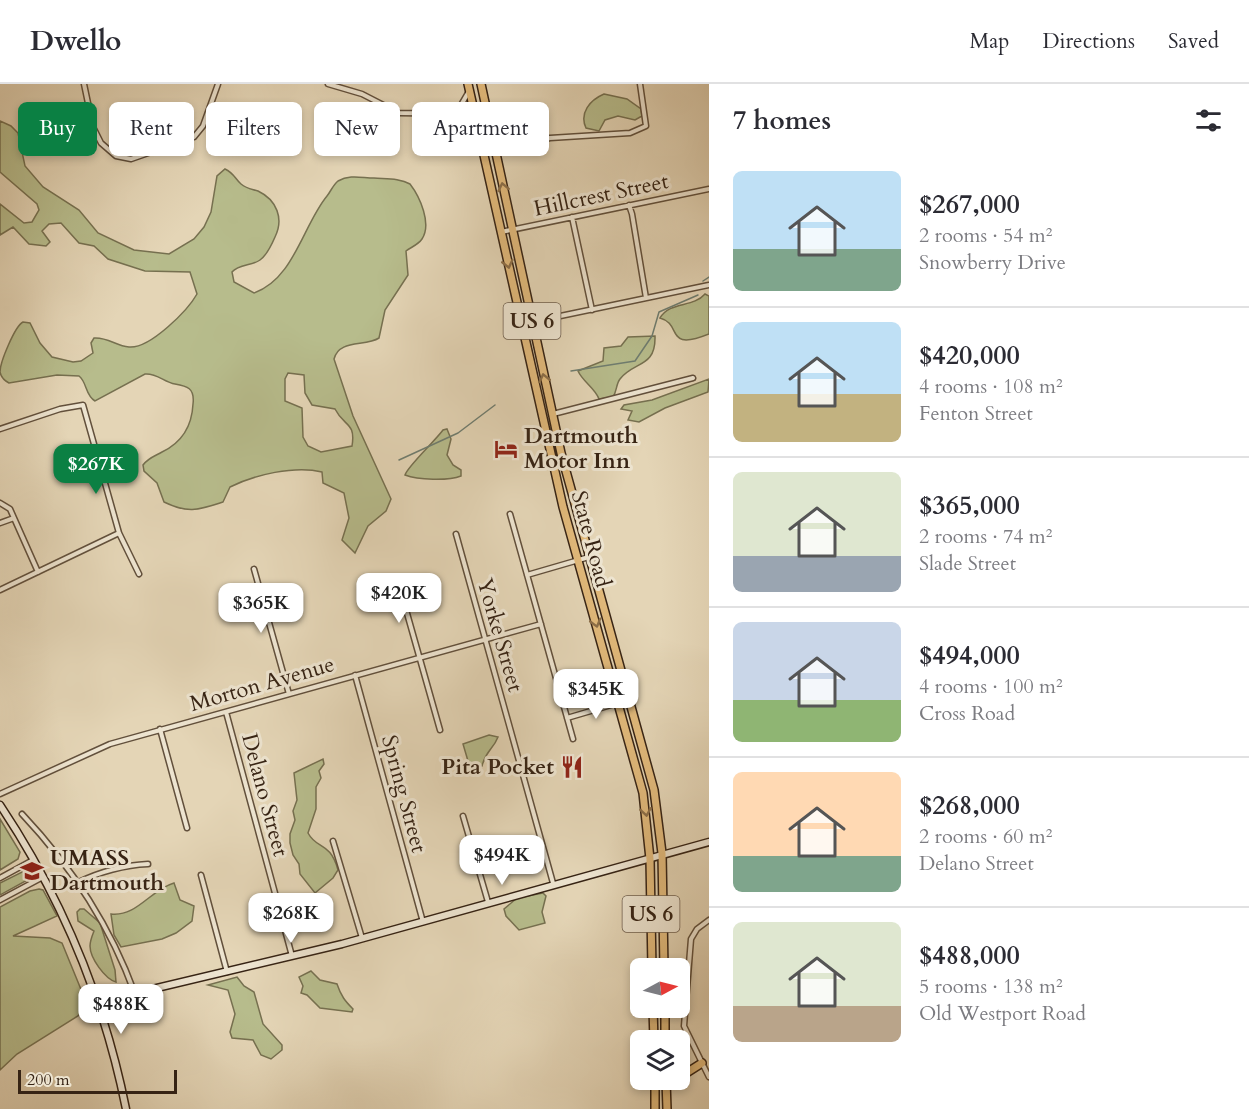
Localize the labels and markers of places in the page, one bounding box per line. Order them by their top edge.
place label: Dartmouth Motor Inn [524,421,638,476]
hotel icon: Dartmouth Motor Inn [493,436,519,462]
pin: $267K [54,444,138,495]
pin: $420K [357,573,441,624]
pin: $365K [219,583,303,634]
pin: $345K [554,669,638,720]
place label: Pita Pocket [441,752,554,782]
restaurant icon: Pita Pocket [559,754,585,780]
pin: $494K [460,835,544,886]
place label: UMASS Dartmouth [50,843,164,898]
school or university icon: UMASS Dartmouth [19,858,45,884]
pin: $268K [249,893,333,944]
pin: $488K [79,984,163,1035]

